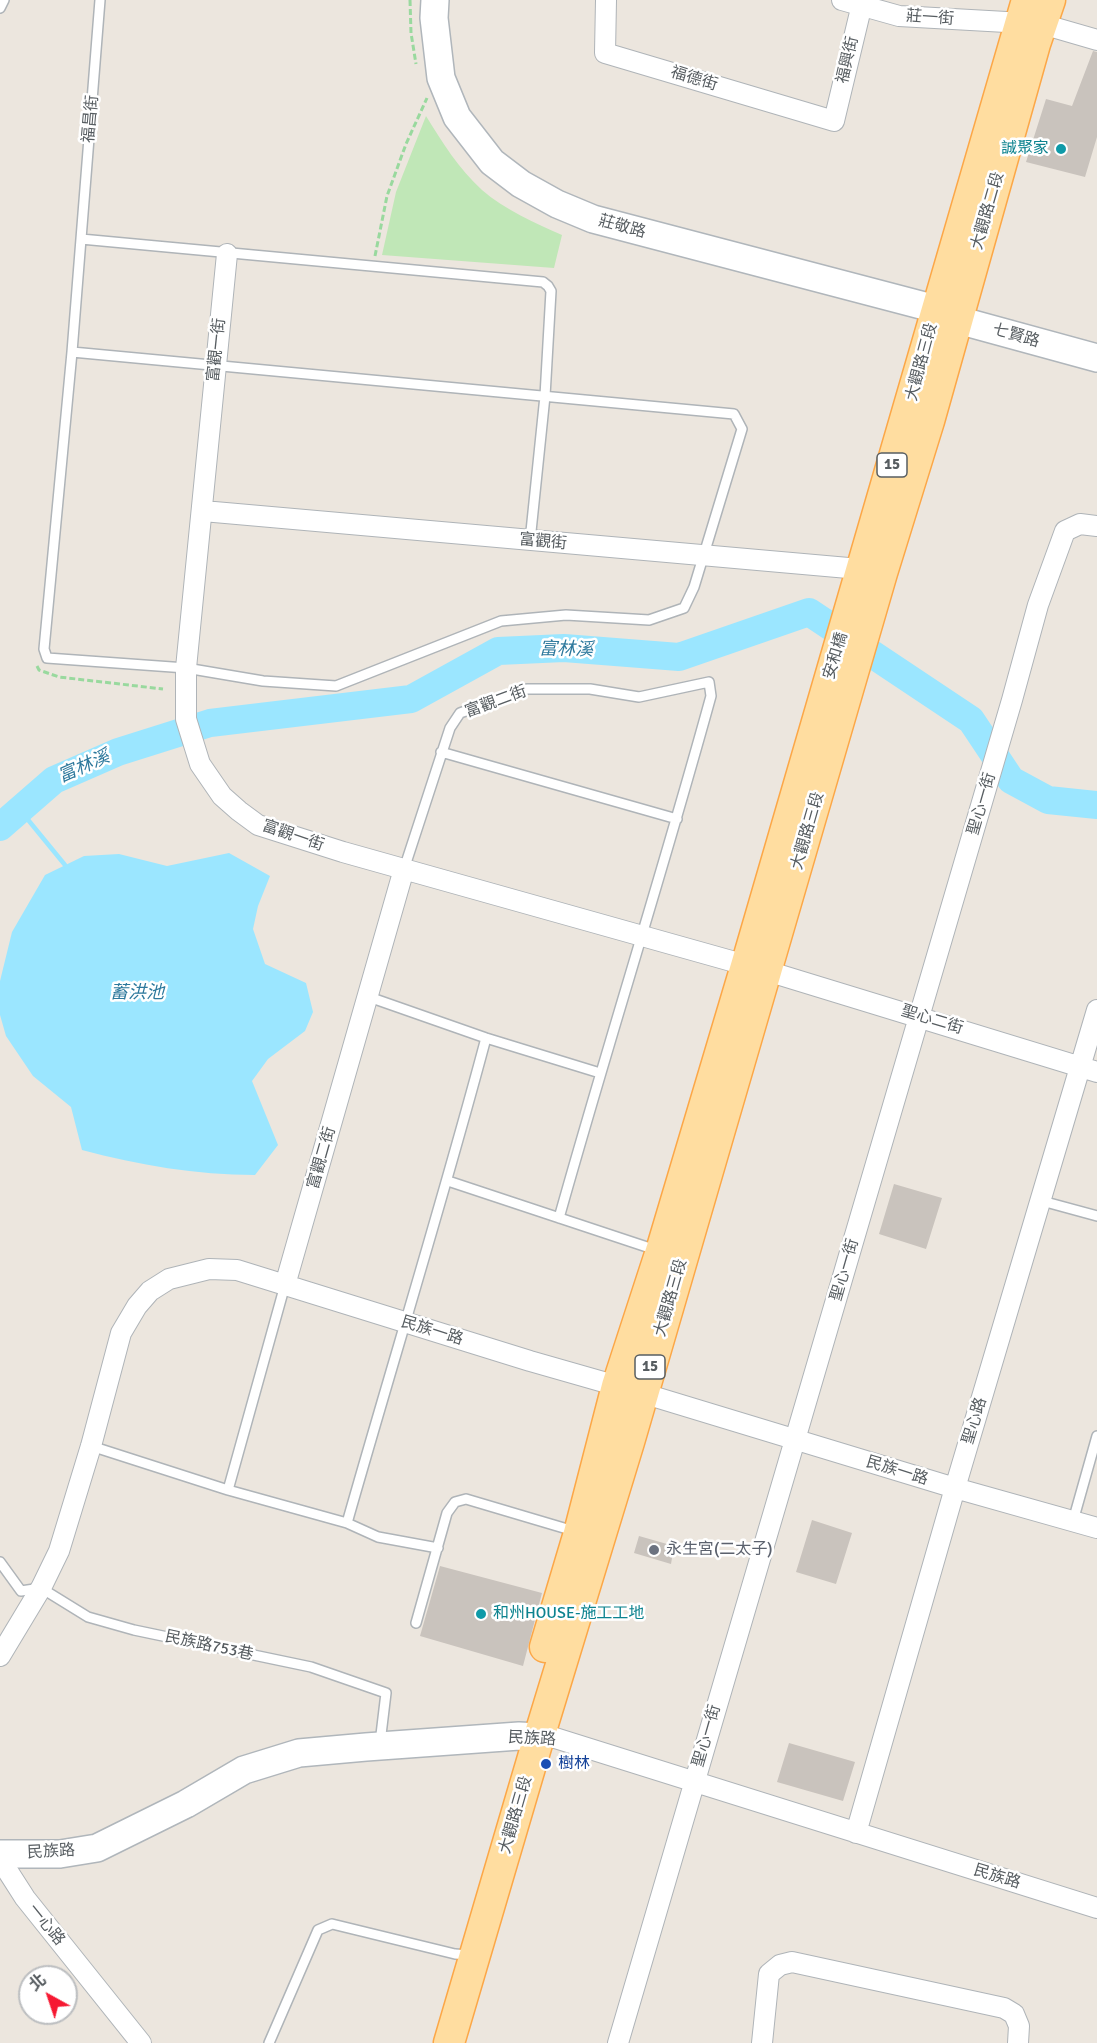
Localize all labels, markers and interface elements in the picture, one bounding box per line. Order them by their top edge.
street label: 莊一街 [905,7,955,29]
street label: 福興街 [833,34,863,86]
street label: 福德街 [668,63,720,95]
street label: 福昌街 [79,94,103,144]
place label: 誠聚家 [1001,139,1049,159]
marker: 誠聚家 [1054,142,1068,156]
street label: 大觀路二段 [968,170,1008,252]
street label: 莊敬路 [596,212,648,242]
street label: 富觀一街 [204,317,230,383]
street label: 七賢路 [990,320,1042,352]
street label: 大觀路三段 [902,321,942,403]
road number: 15 [877,453,907,477]
street label: 富觀街 [518,530,568,554]
street label: 安和橋 [820,630,852,682]
water label: 富林溪 [539,639,593,661]
street label: 富觀二街 [463,682,529,722]
water label: 富林溪 [55,746,113,788]
street label: 聖心一街 [964,771,1000,837]
street label: 大觀路三段 [788,790,828,872]
street label: 富觀一街 [260,817,326,855]
water label: 蓄洪池 [110,982,164,1004]
street label: 聖心二街 [899,1001,965,1039]
street label: 富觀二街 [304,1125,340,1191]
street label: 聖心一街 [827,1237,863,1303]
street label: 大觀路三段 [651,1257,691,1339]
street label: 民族一路 [399,1312,465,1350]
road number: 15 [635,1355,665,1379]
street label: 聖心路 [959,1395,991,1447]
street label: 民族一路 [864,1452,930,1490]
place label: 永生宮(二太子) [666,1540,773,1560]
marker: 永生宮(二太子) [647,1543,661,1557]
place label: 和州HOUSE-施工工地 [493,1604,645,1624]
marker: 和州HOUSE-施工工地 [474,1607,488,1621]
street label: 民族路753巷 [163,1627,255,1665]
street label: 聖心一街 [689,1703,725,1769]
street label: 民族路 [508,1728,556,1750]
place label: 樹林 [558,1754,590,1774]
marker: 樹林 [539,1757,553,1771]
street label: 大觀路三段 [496,1774,536,1856]
street label: 民族路 [27,1841,75,1863]
street label: 民族路 [971,1861,1023,1893]
street label: 一心路 [23,1900,69,1950]
north arrow [18,1965,78,2025]
text: 北 [25,1970,50,1996]

